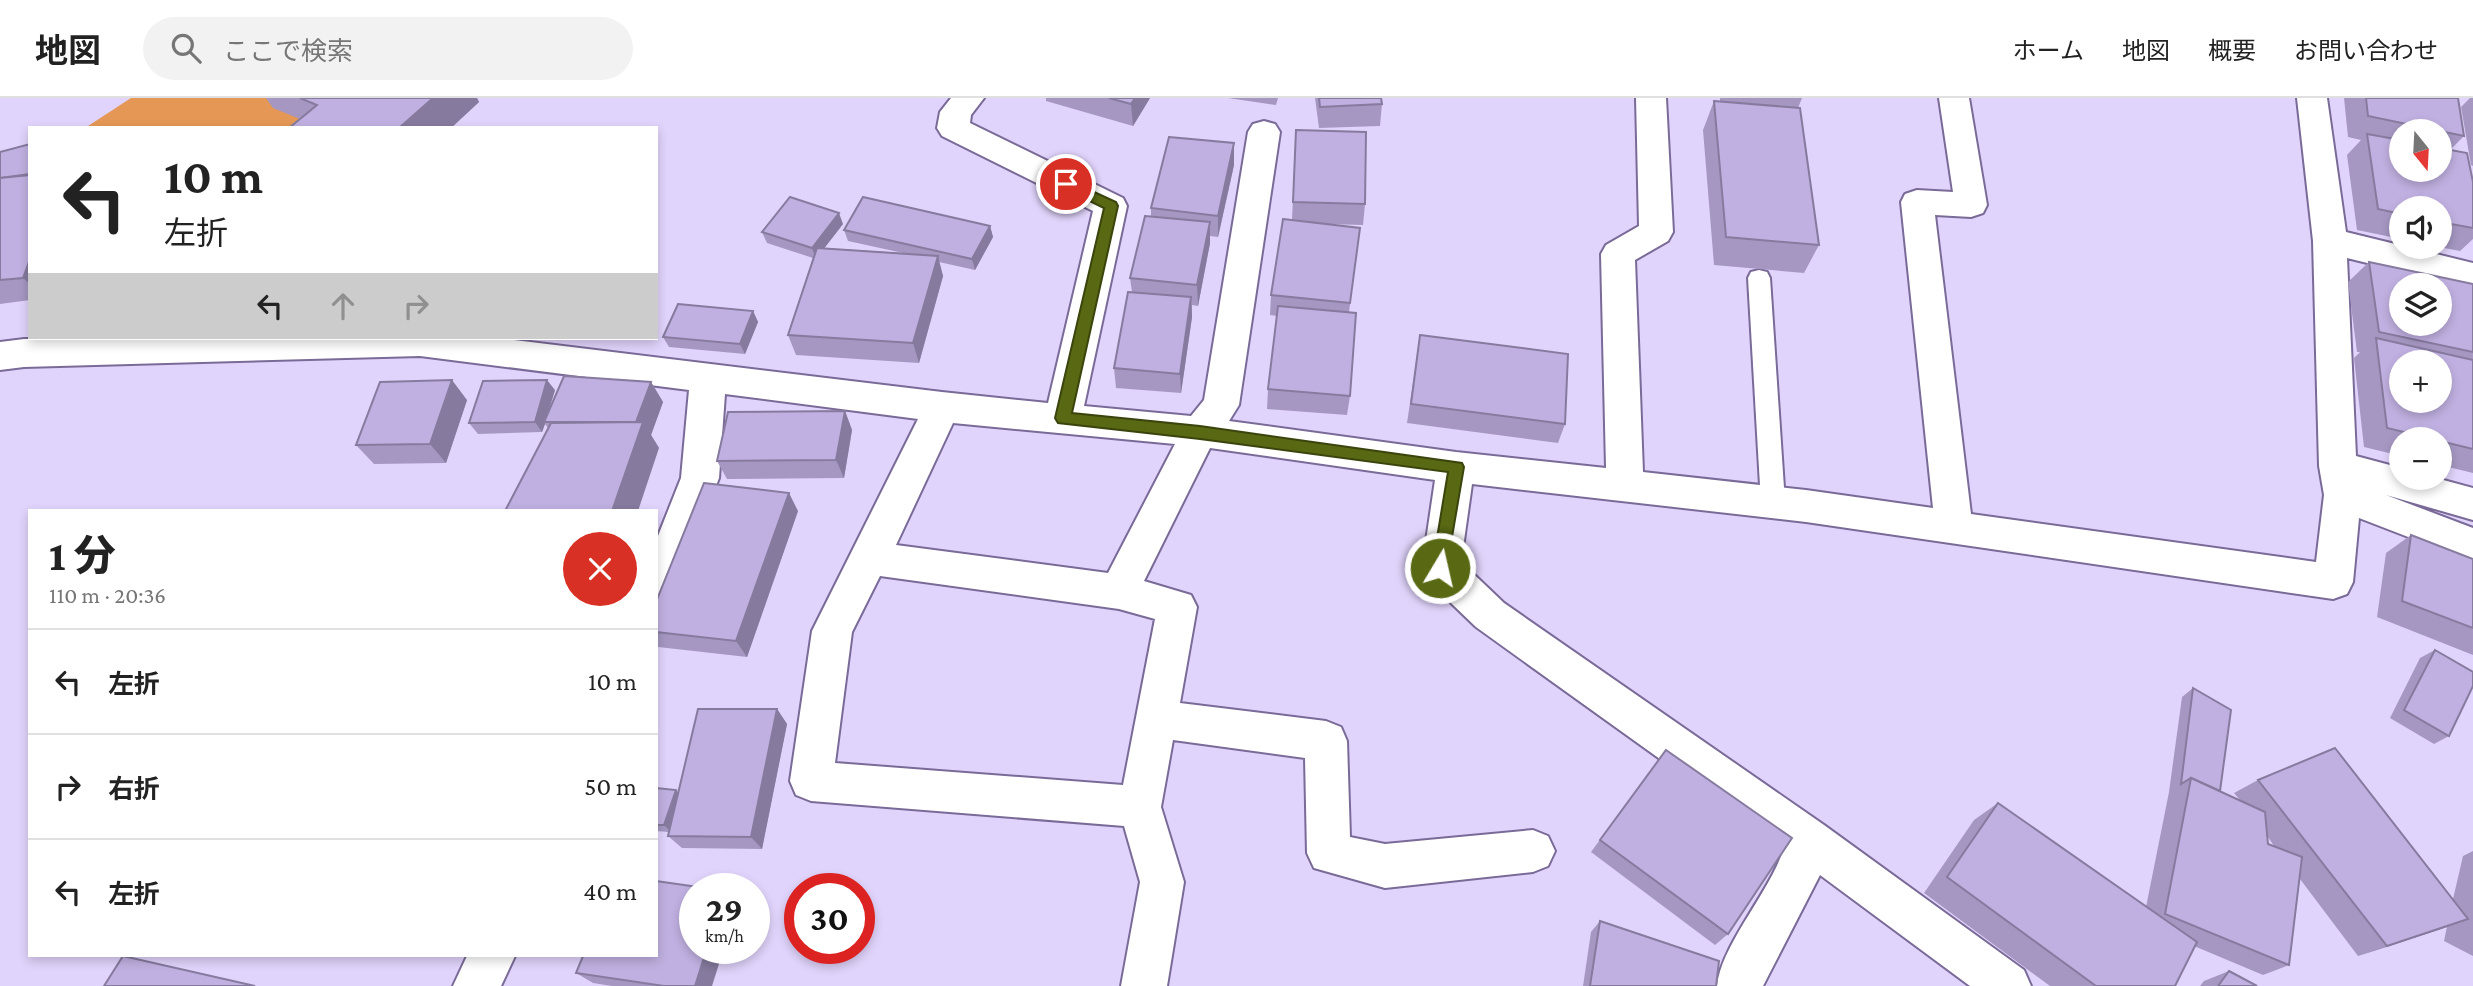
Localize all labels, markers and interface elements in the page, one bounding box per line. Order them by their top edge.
search box [143,17,633,80]
icon: search [167,29,205,67]
text: 地図 [35,32,101,69]
text: ここで検索 [223,37,353,66]
text: ホーム [2013,37,2084,64]
text: 地図 [2122,37,2170,64]
text: 概要 [2208,37,2256,64]
text: お問い合わせ [2294,37,2438,64]
north arrow [2389,119,2452,182]
map controls [2389,119,2452,490]
text: 10 m [164,149,263,204]
icon: left [49,154,140,245]
pin [1036,154,1096,214]
icon: arrive [1047,165,1085,203]
button: sound [2389,196,2452,259]
text: 左折 [164,215,228,251]
button: layers [2389,273,2452,336]
icon: left [251,287,289,325]
icon: ahead [324,287,362,325]
icon: right [397,287,435,325]
button: + [2389,350,2452,413]
button: − [2389,427,2452,490]
position arrow [1403,531,1477,605]
text: 1 分 [49,532,116,579]
button: close [563,532,637,606]
text: 110 m · 20:36 [49,582,166,608]
icon: left [49,663,87,701]
text: 10 m [588,667,637,696]
text: 左折 [108,670,160,699]
icon: right [49,768,87,806]
text: 50 m [584,772,637,801]
text: 右折 [108,775,160,804]
icon: left [49,873,87,911]
speed limit sign: 30 [784,873,875,964]
text: 40 m [583,877,637,906]
text: 左折 [108,880,160,909]
text: 29 [706,890,743,929]
text: km/h [705,926,744,946]

